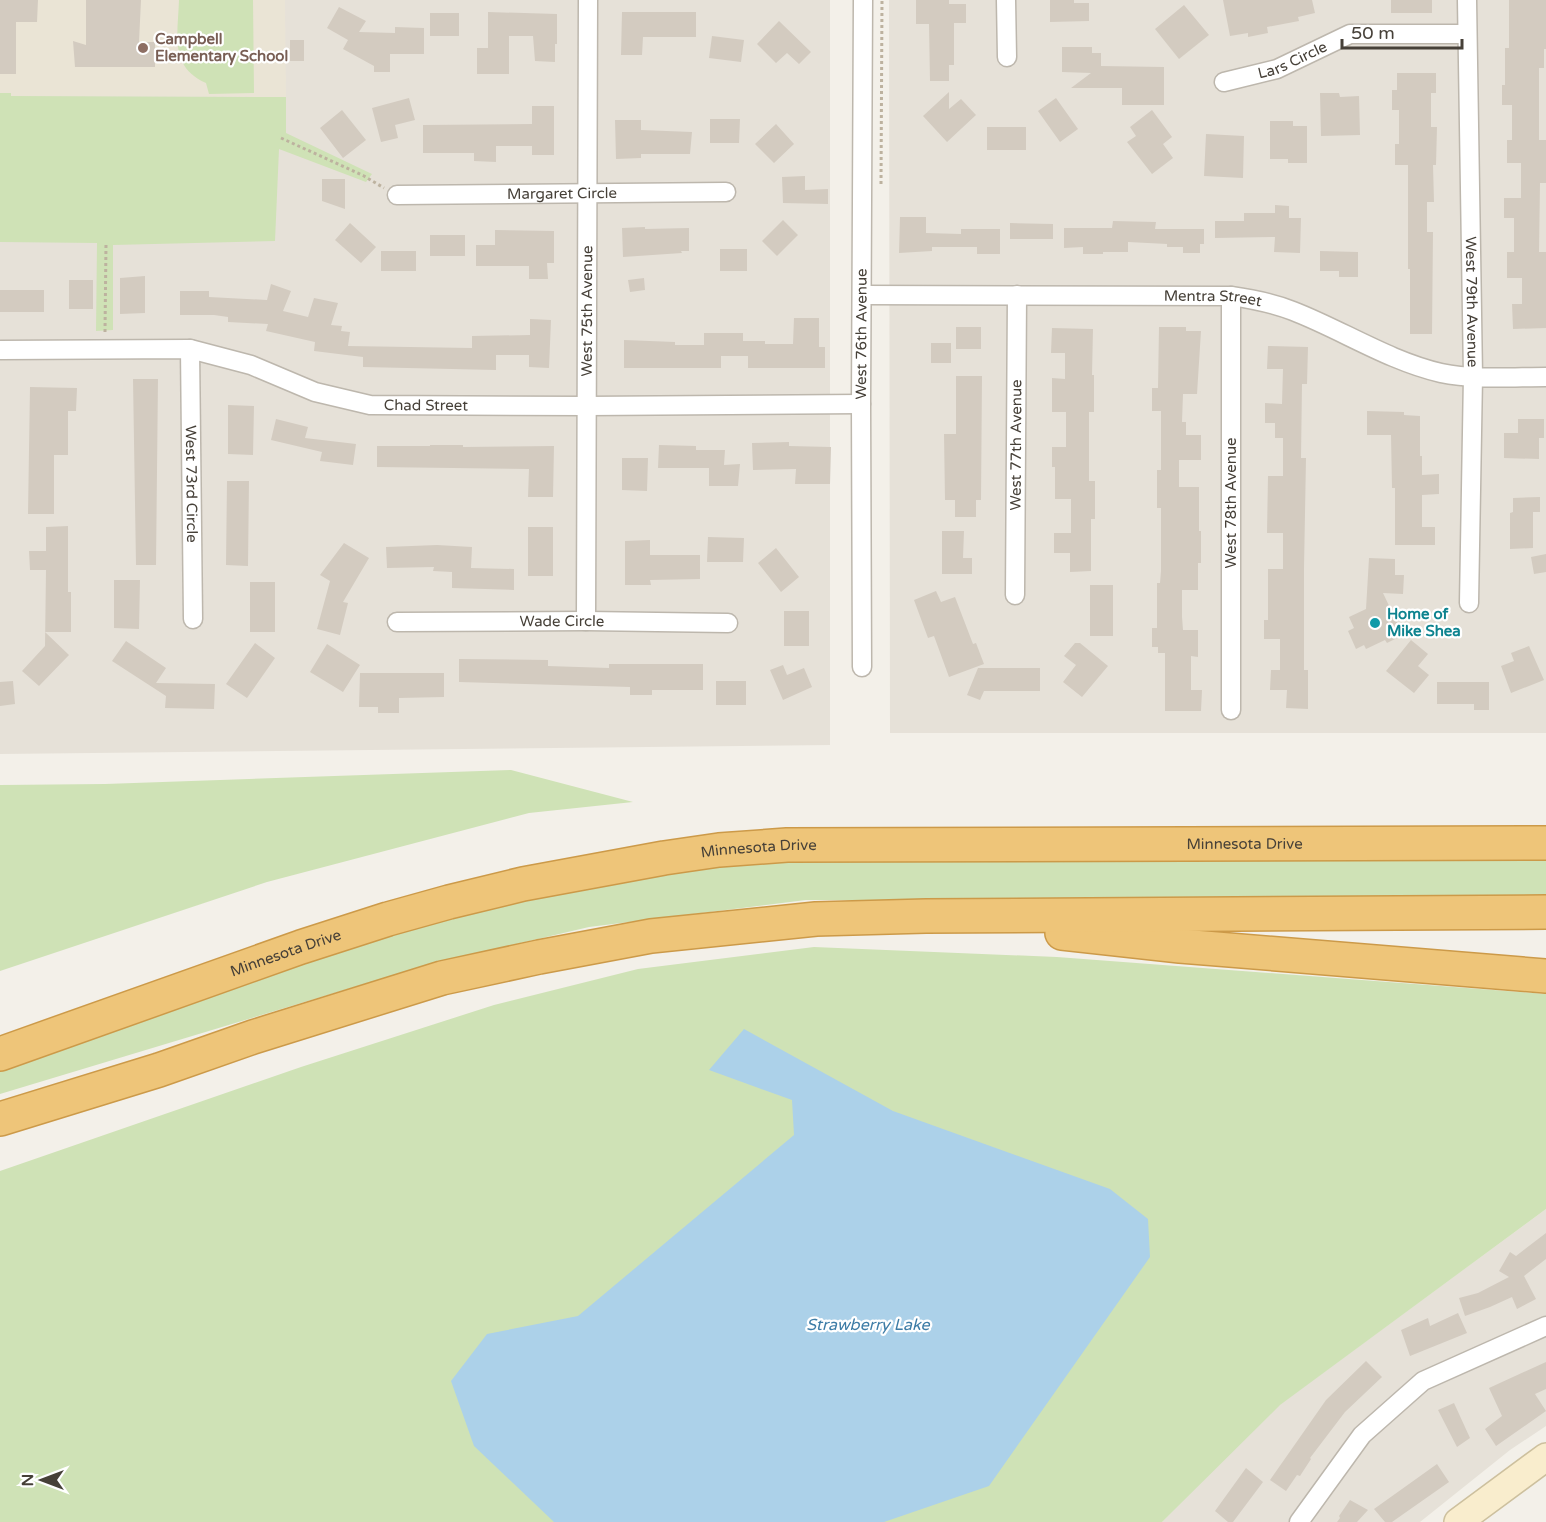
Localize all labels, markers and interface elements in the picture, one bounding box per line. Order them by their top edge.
scale bar [1342,12,1462,50]
text: 50 m [1351,22,1395,44]
place label: Campbell Elementary School [155,30,288,66]
street label: Lars Circle [1256,37,1330,82]
marker: Campbell Elementary School [136,41,150,55]
street label: Margaret Circle [507,184,617,203]
street label: West 79th Avenue [1462,236,1482,368]
street label: West 75th Avenue [578,245,596,377]
street label: West 76th Avenue [852,268,871,400]
street label: Mentra Street [1164,287,1264,310]
street label: West 77th Avenue [1007,379,1025,511]
street label: Chad Street [384,396,468,414]
street label: West 73rd Circle [182,425,201,543]
street label: West 78th Avenue [1222,437,1240,569]
place label: Home of Mike Shea [1387,605,1461,640]
street label: Wade Circle [520,612,605,630]
marker: Home of Mike Shea [1368,616,1382,630]
street label: Minnesota Drive [1186,835,1303,853]
street label: Minnesota Drive [700,836,817,862]
street label: Minnesota Drive [228,926,343,980]
water label: Strawberry Lake [806,1315,931,1335]
north arrow [12,1450,72,1510]
text: N [18,1474,38,1486]

